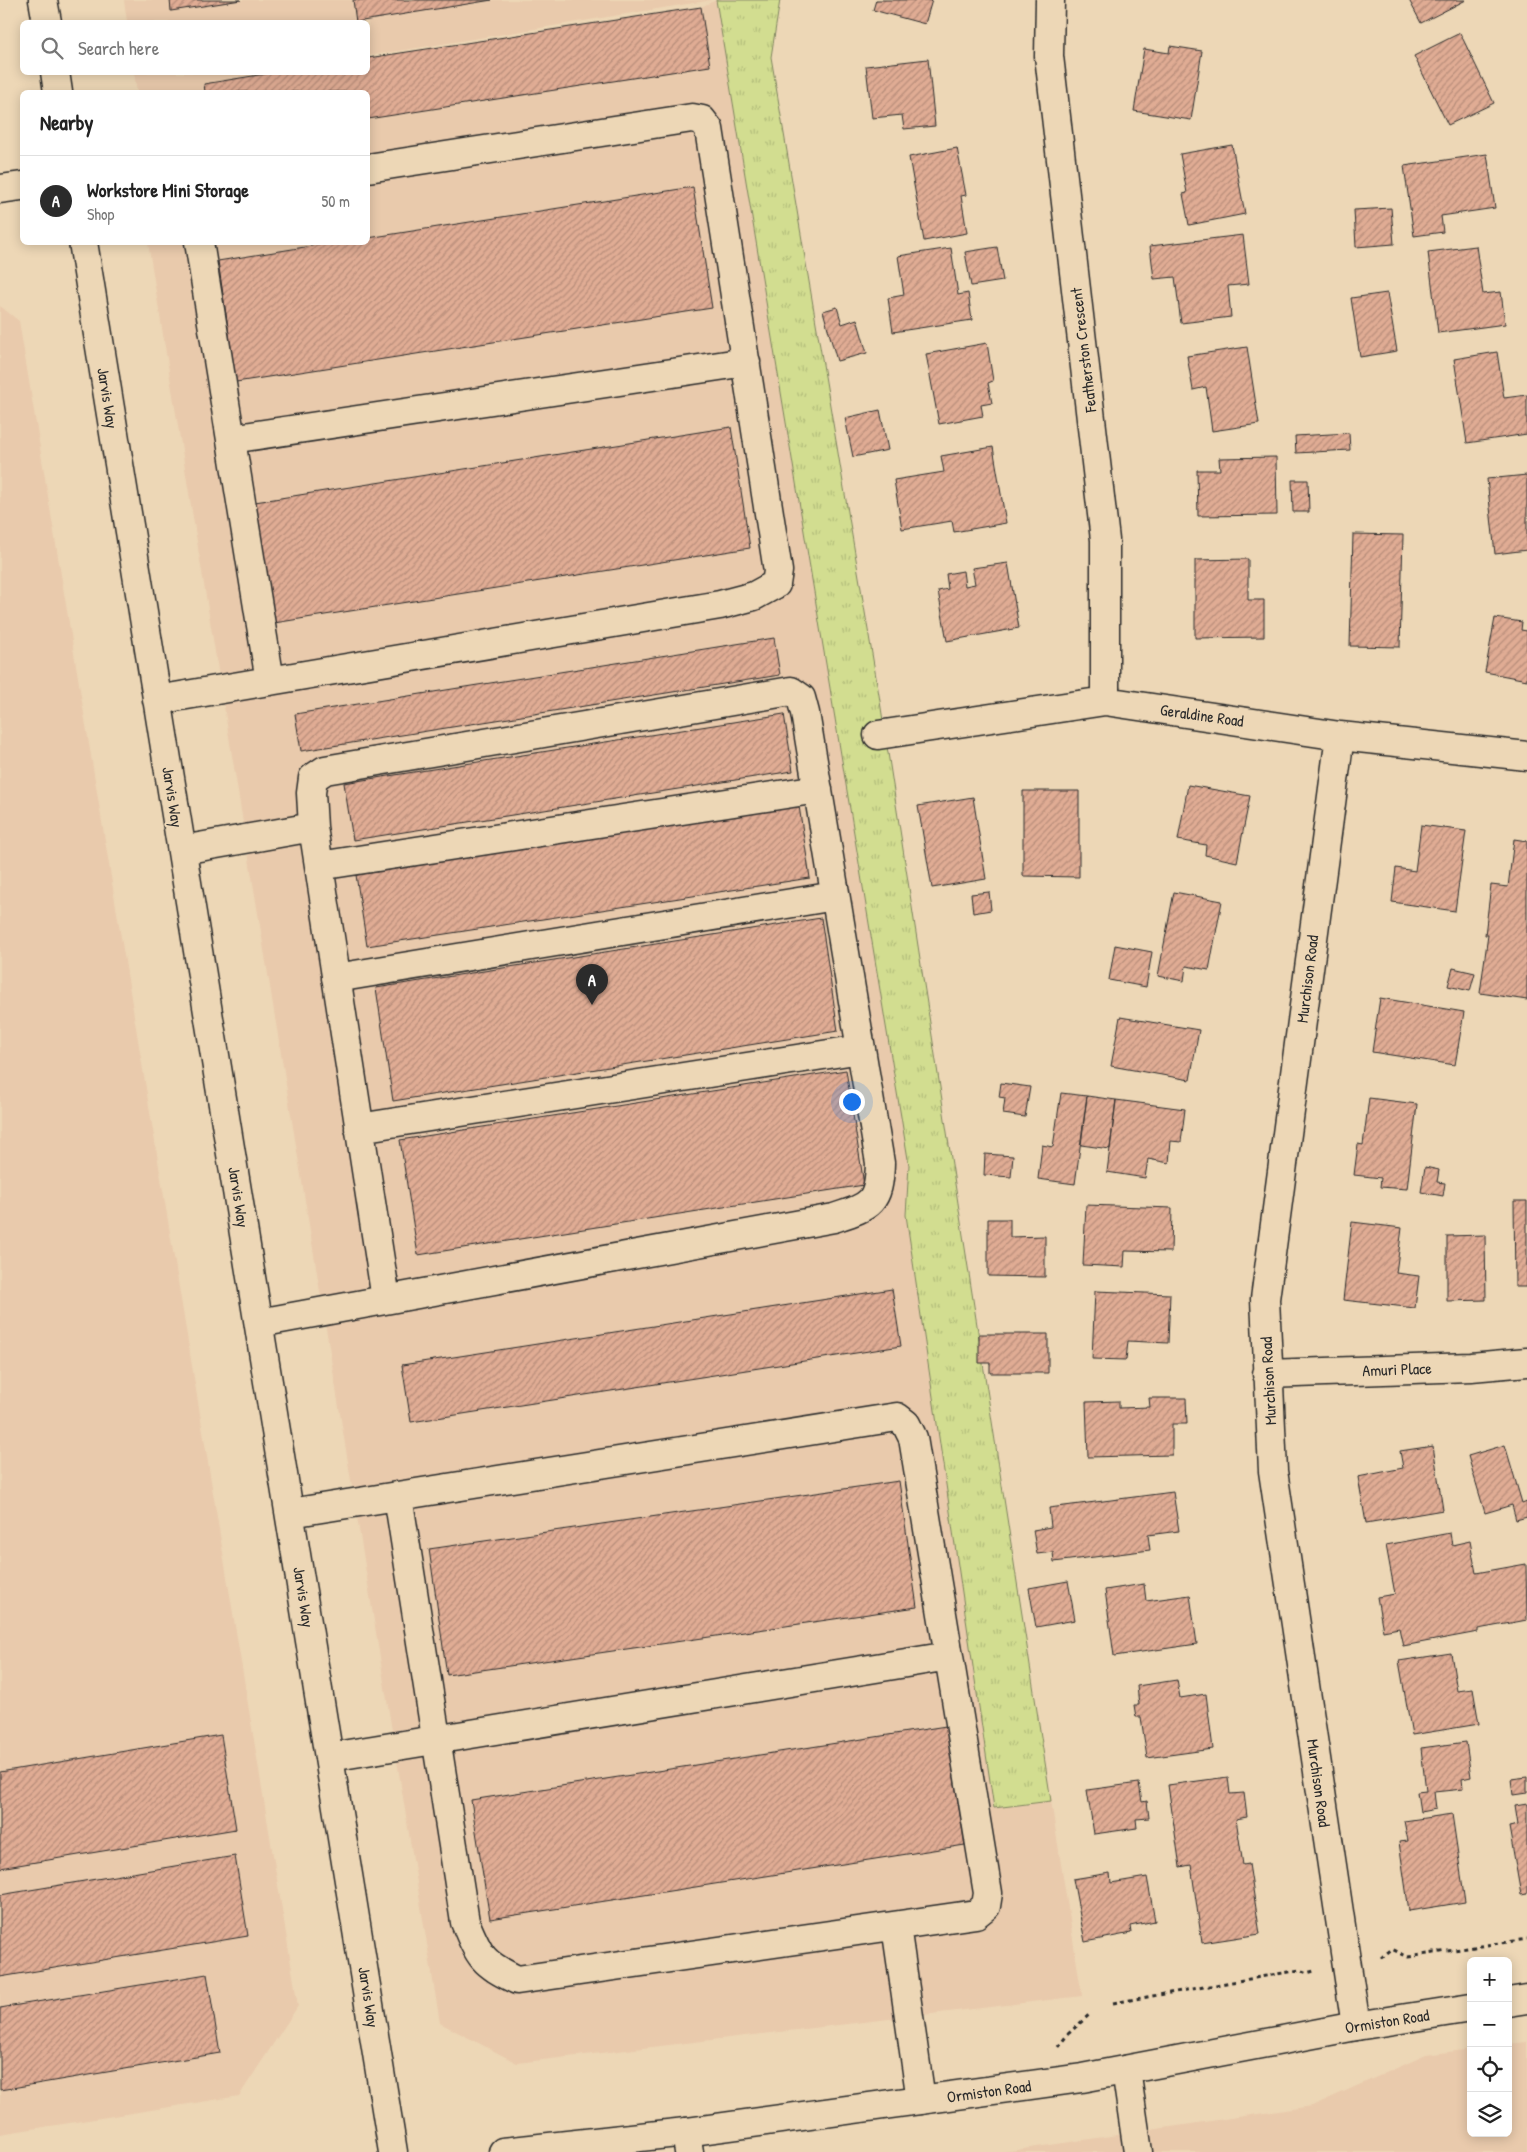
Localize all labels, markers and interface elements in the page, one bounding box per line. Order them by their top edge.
search box [20,20,370,75]
icon: search [38,34,66,62]
text: Search here [78,35,159,61]
text: Nearby [40,108,93,137]
text: Workstore Mini Storage [87,177,249,203]
text: A [52,190,60,212]
text: 50 m [322,190,350,212]
text: Shop [87,203,114,225]
street label: Featherston Crescent [1064,286,1102,414]
street label: Jarvis Way [92,366,124,430]
street label: Geraldine Road [1159,698,1245,732]
street label: Jarvis Way [157,765,189,829]
street label: Murchison Road [1291,934,1323,1024]
pin: A [576,964,608,1005]
your location [839,1089,865,1115]
street label: Jarvis Way [223,1165,255,1229]
street label: Murchison Road [1255,1336,1281,1426]
street label: Amuri Place [1362,1357,1433,1381]
street label: Jarvis Way [288,1565,320,1629]
street label: Murchison Road [1302,1738,1336,1828]
map controls [1467,1957,1512,2137]
button: + [1467,1957,1512,2002]
street label: Jarvis Way [353,1965,385,2029]
button: − [1467,2002,1512,2047]
street label: Ormiston Road [1343,2004,1431,2038]
button: locate [1467,2047,1512,2092]
street label: Ormiston Road [945,2074,1033,2108]
button: layers [1467,2092,1512,2137]

